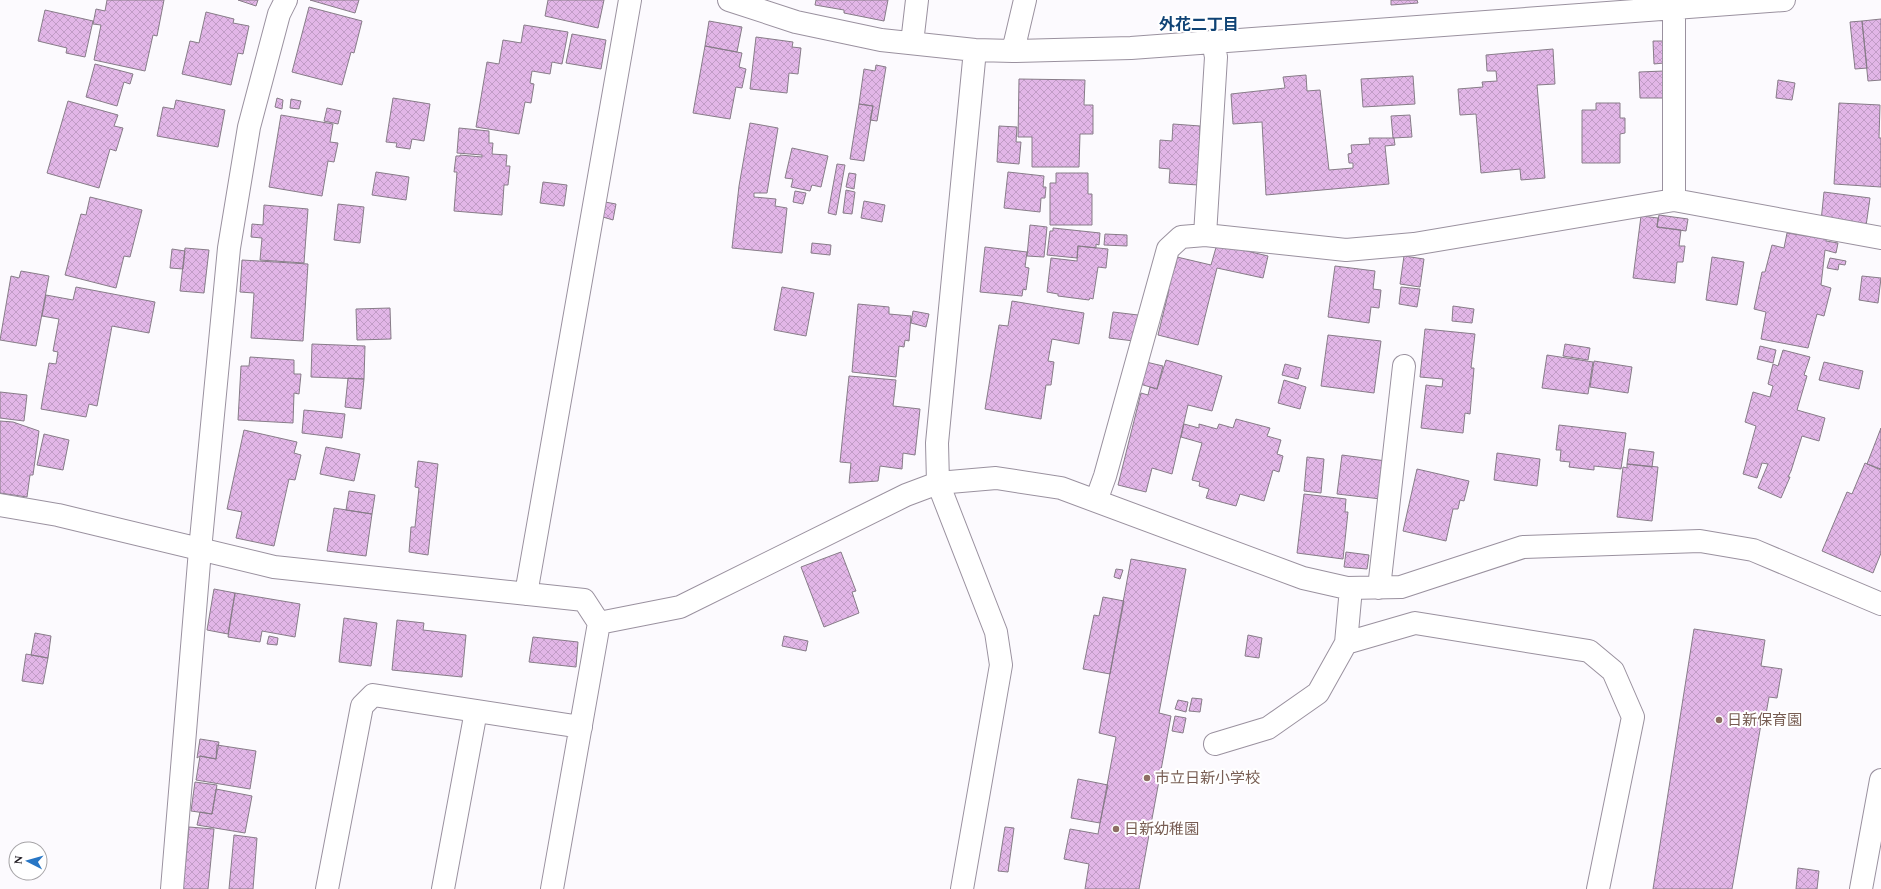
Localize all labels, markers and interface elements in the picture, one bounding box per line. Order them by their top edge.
district label: 外花二丁目 [1159,13,1239,37]
place label: 日新保育園 [1727,709,1802,732]
marker: 日新保育園 [1714,715,1724,725]
place label: 市立日新小学校 [1155,767,1260,790]
marker: 市立日新小学校 [1142,773,1152,783]
place label: 日新幼稚園 [1124,818,1199,841]
marker: 日新幼稚園 [1111,824,1121,834]
north arrow [8,841,48,881]
text: N [10,855,27,865]

